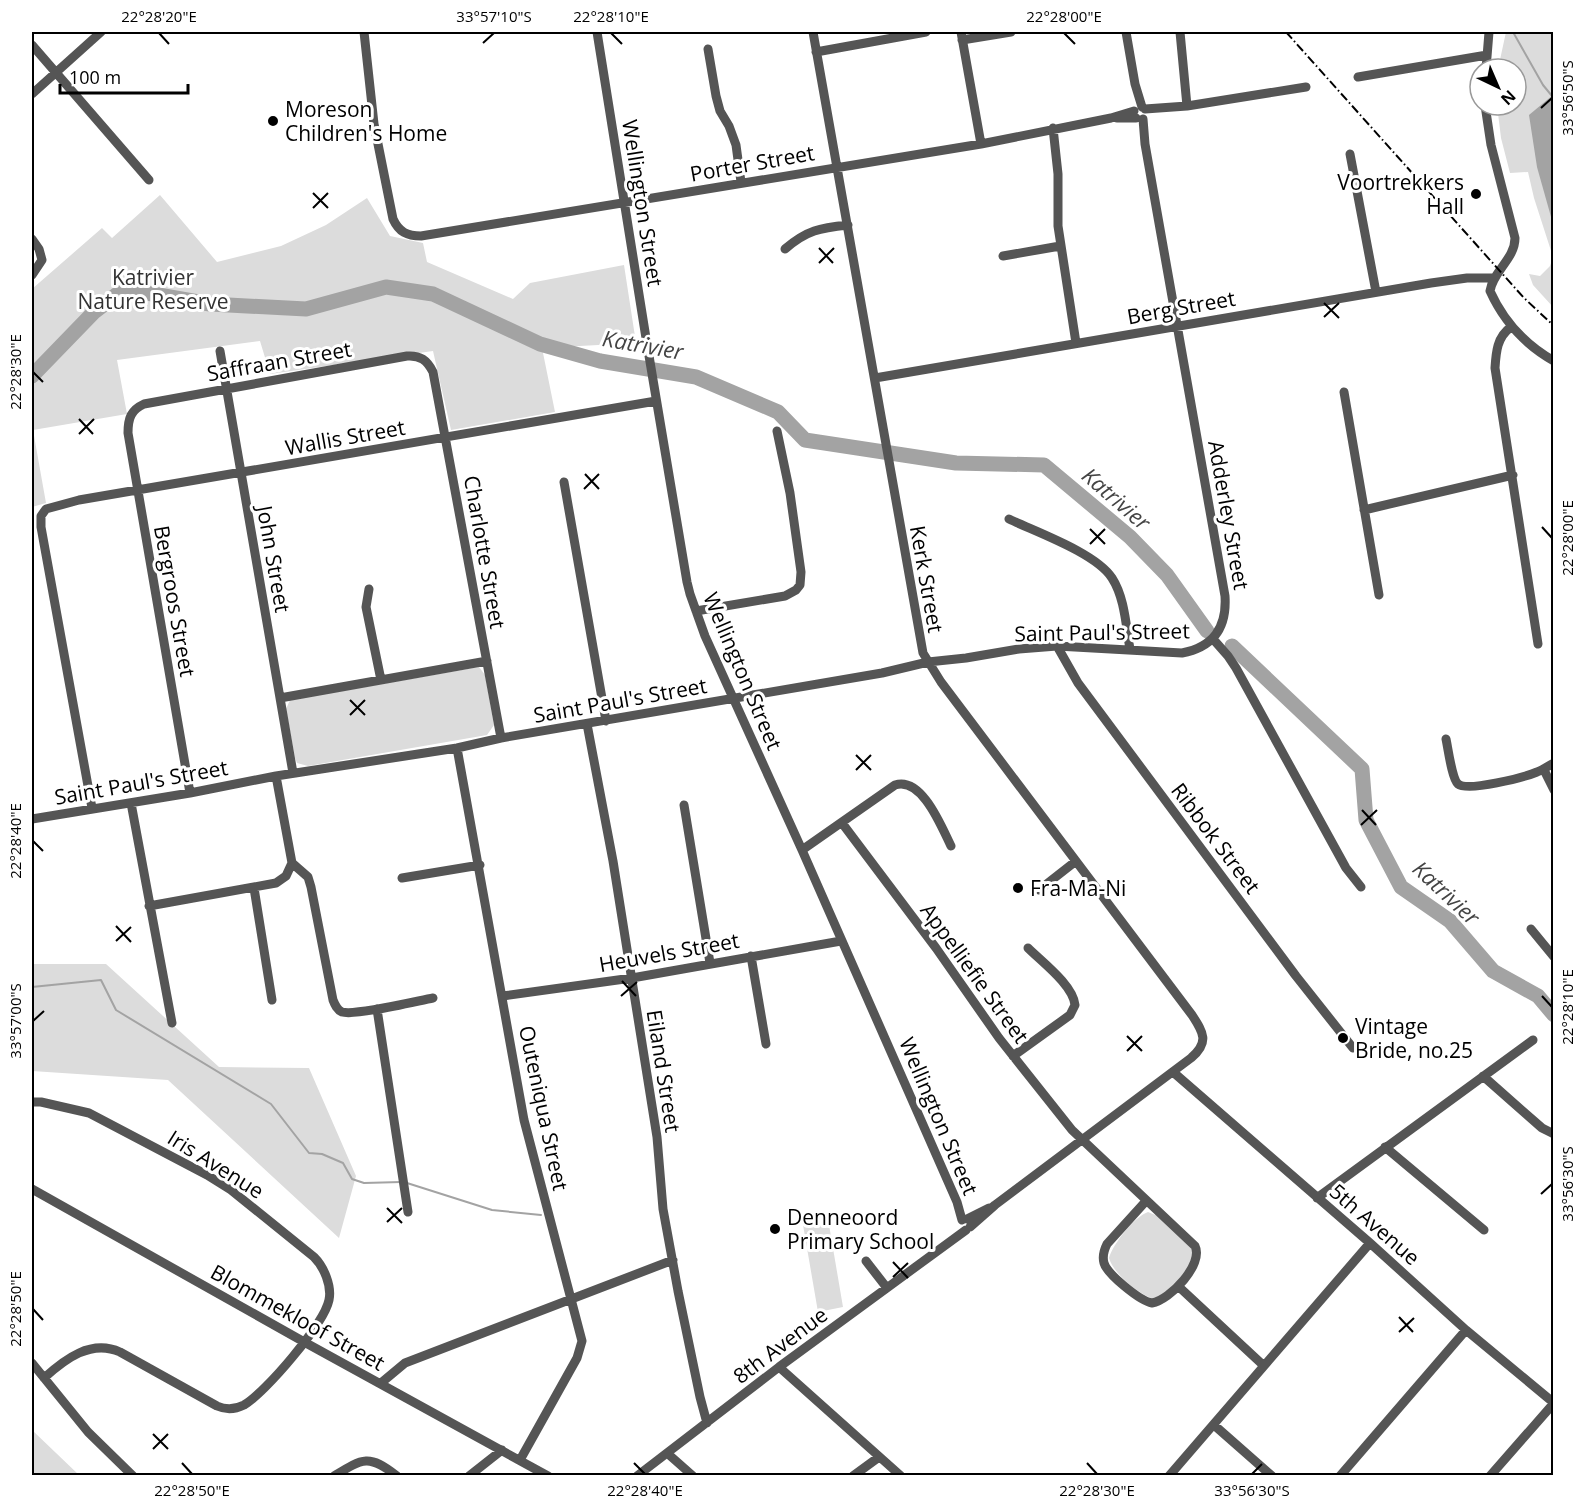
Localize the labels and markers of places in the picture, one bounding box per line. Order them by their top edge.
place label: Moreson Children's Home [285,95,447,147]
marker: Moreson Children's Home [266,114,280,128]
place label: Voortrekkers Hall [1337,168,1464,220]
marker: Voortrekkers Hall [1469,187,1483,201]
place label: Fra-Ma-Ni [1030,874,1126,902]
marker: Fra-Ma-Ni [1011,881,1025,895]
place label: Vintage Bride, no.25 [1355,1012,1473,1064]
marker: Vintage Bride, no.25 [1336,1031,1350,1045]
place label: Denneoord Primary School [787,1203,934,1255]
marker: Denneoord Primary School [768,1222,782,1236]

